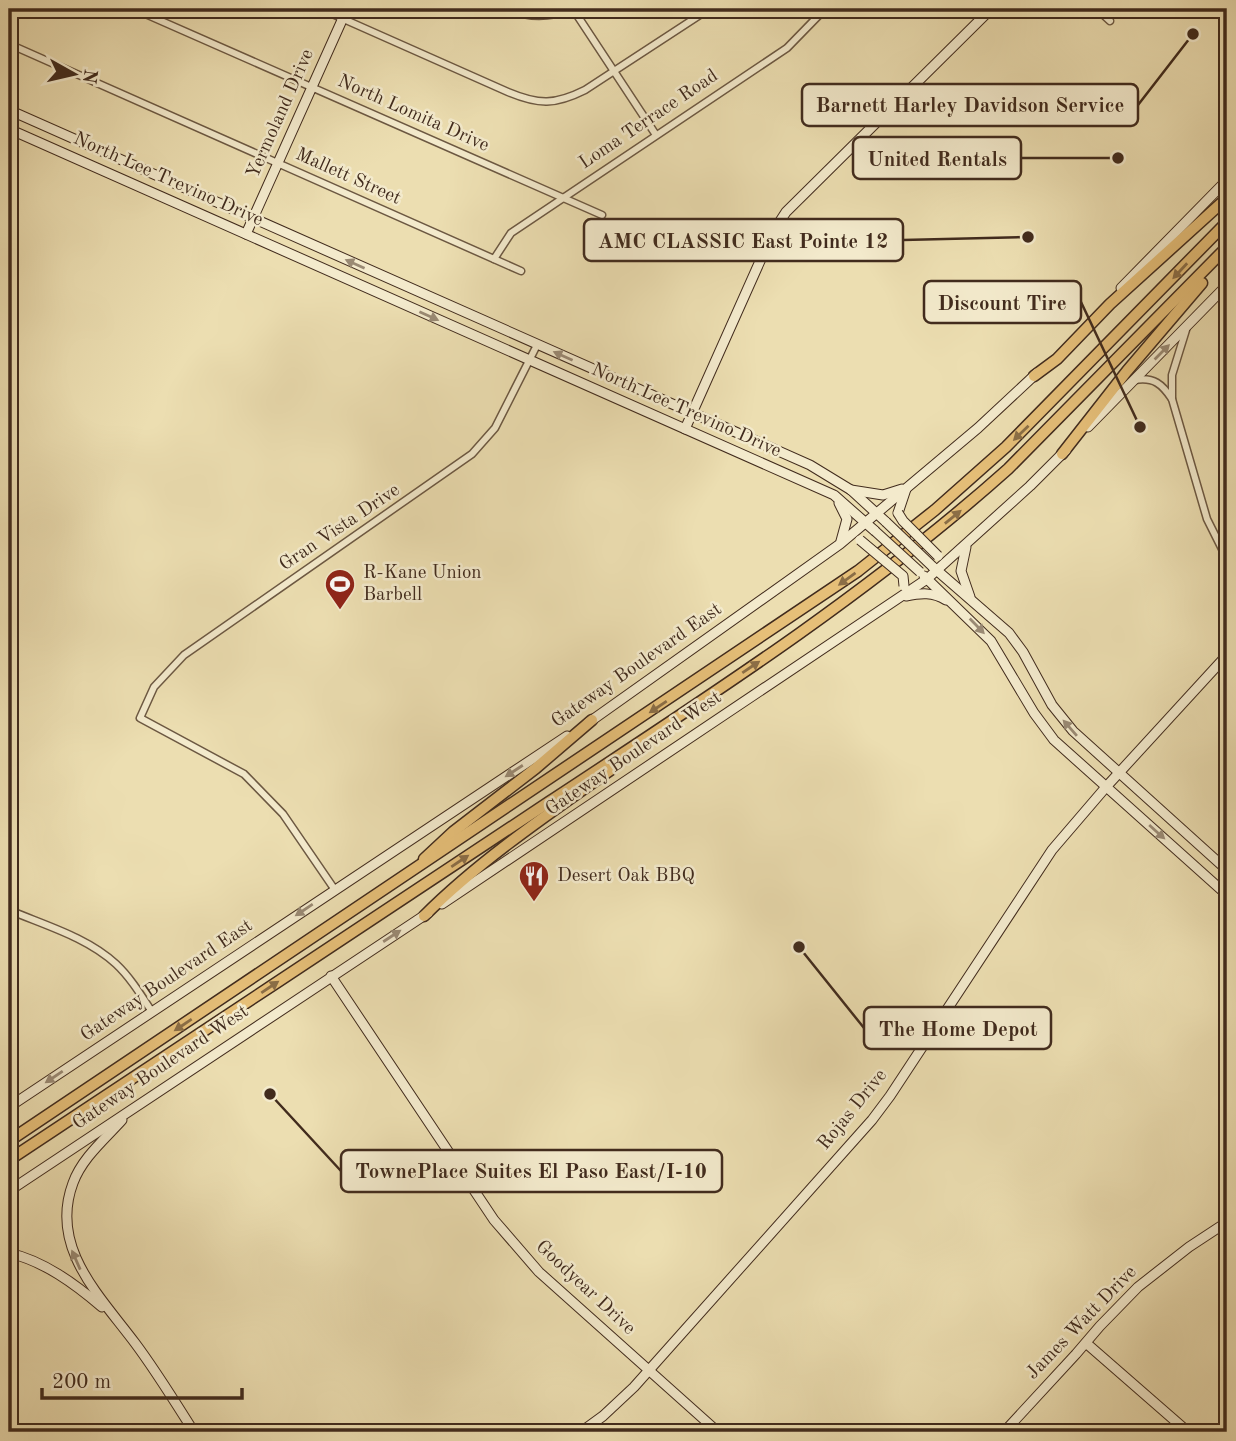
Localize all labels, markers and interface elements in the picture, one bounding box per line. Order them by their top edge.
north arrow [38,38,108,108]
street label: Yermoland Drive [244,47,318,181]
street label: Loma Terrace Road [576,67,722,173]
text: N [78,68,99,85]
street label: North Lomita Drive [334,72,492,156]
callout: Barnett Harley Davidson Service [802,84,1138,126]
text: Barnett Harley Davidson Service [816,96,1124,117]
street label: North Lee Trevino Drive [70,130,266,230]
callout: United Rentals [853,137,1021,179]
street label: Mallett Street [292,145,404,209]
text: United Rentals [867,150,1007,171]
callout: AMC CLASSIC East Pointe 12 [584,219,903,261]
text: AMC CLASSIC East Pointe 12 [598,232,888,253]
one-way arrow [345,258,365,270]
one-way arrow [1172,262,1188,280]
callout: Discount Tire [924,281,1081,323]
text: Discount Tire [937,294,1067,315]
one-way arrow [419,310,439,322]
one-way arrow [1153,344,1169,361]
one-way arrow [553,350,573,362]
street label: North Lee Trevino Drive [588,361,784,461]
one-way arrow [1012,425,1029,442]
street label: Gran Vista Drive [276,481,404,575]
one-way arrow [943,509,961,524]
place label: R-Kane Union Barbell [363,564,482,605]
sports icon: R-Kane Union Barbell [323,567,357,611]
one-way arrow [838,572,856,587]
street label: Gateway Boulevard East [548,600,726,732]
one-way arrow [968,617,984,634]
one-way arrow [742,660,760,674]
street label: Gateway Boulevard West [543,688,725,820]
one-way arrow [649,700,667,714]
one-way arrow [1063,719,1078,736]
one-way arrow [505,764,524,777]
one-way arrow [1148,824,1166,840]
one-way arrow [450,855,469,868]
restaurant icon: Desert Oak BBQ [517,859,551,903]
place label: Desert Oak BBQ [557,867,695,886]
one-way arrow [295,903,313,917]
street label: Gateway Boulevard East [78,916,256,1046]
one-way arrow [383,930,402,943]
one-way arrow [261,980,279,994]
street label: Gateway Boulevard West [70,1002,252,1134]
callout: The Home Depot [864,1007,1051,1049]
one-way arrow [173,1018,192,1031]
text: The Home Depot [878,1020,1038,1041]
street label: Rojas Drive [815,1066,891,1154]
one-way arrow [44,1070,63,1083]
callout: TownePlace Suites El Paso East/I-10 [341,1150,722,1192]
text: TownePlace Suites El Paso East/I-10 [355,1162,707,1183]
street label: Goodyear Drive [532,1237,638,1339]
one-way arrow [70,1250,81,1271]
street label: James Watt Drive [1023,1263,1141,1383]
scale bar [42,1357,242,1401]
text: 200 m [52,1372,111,1393]

